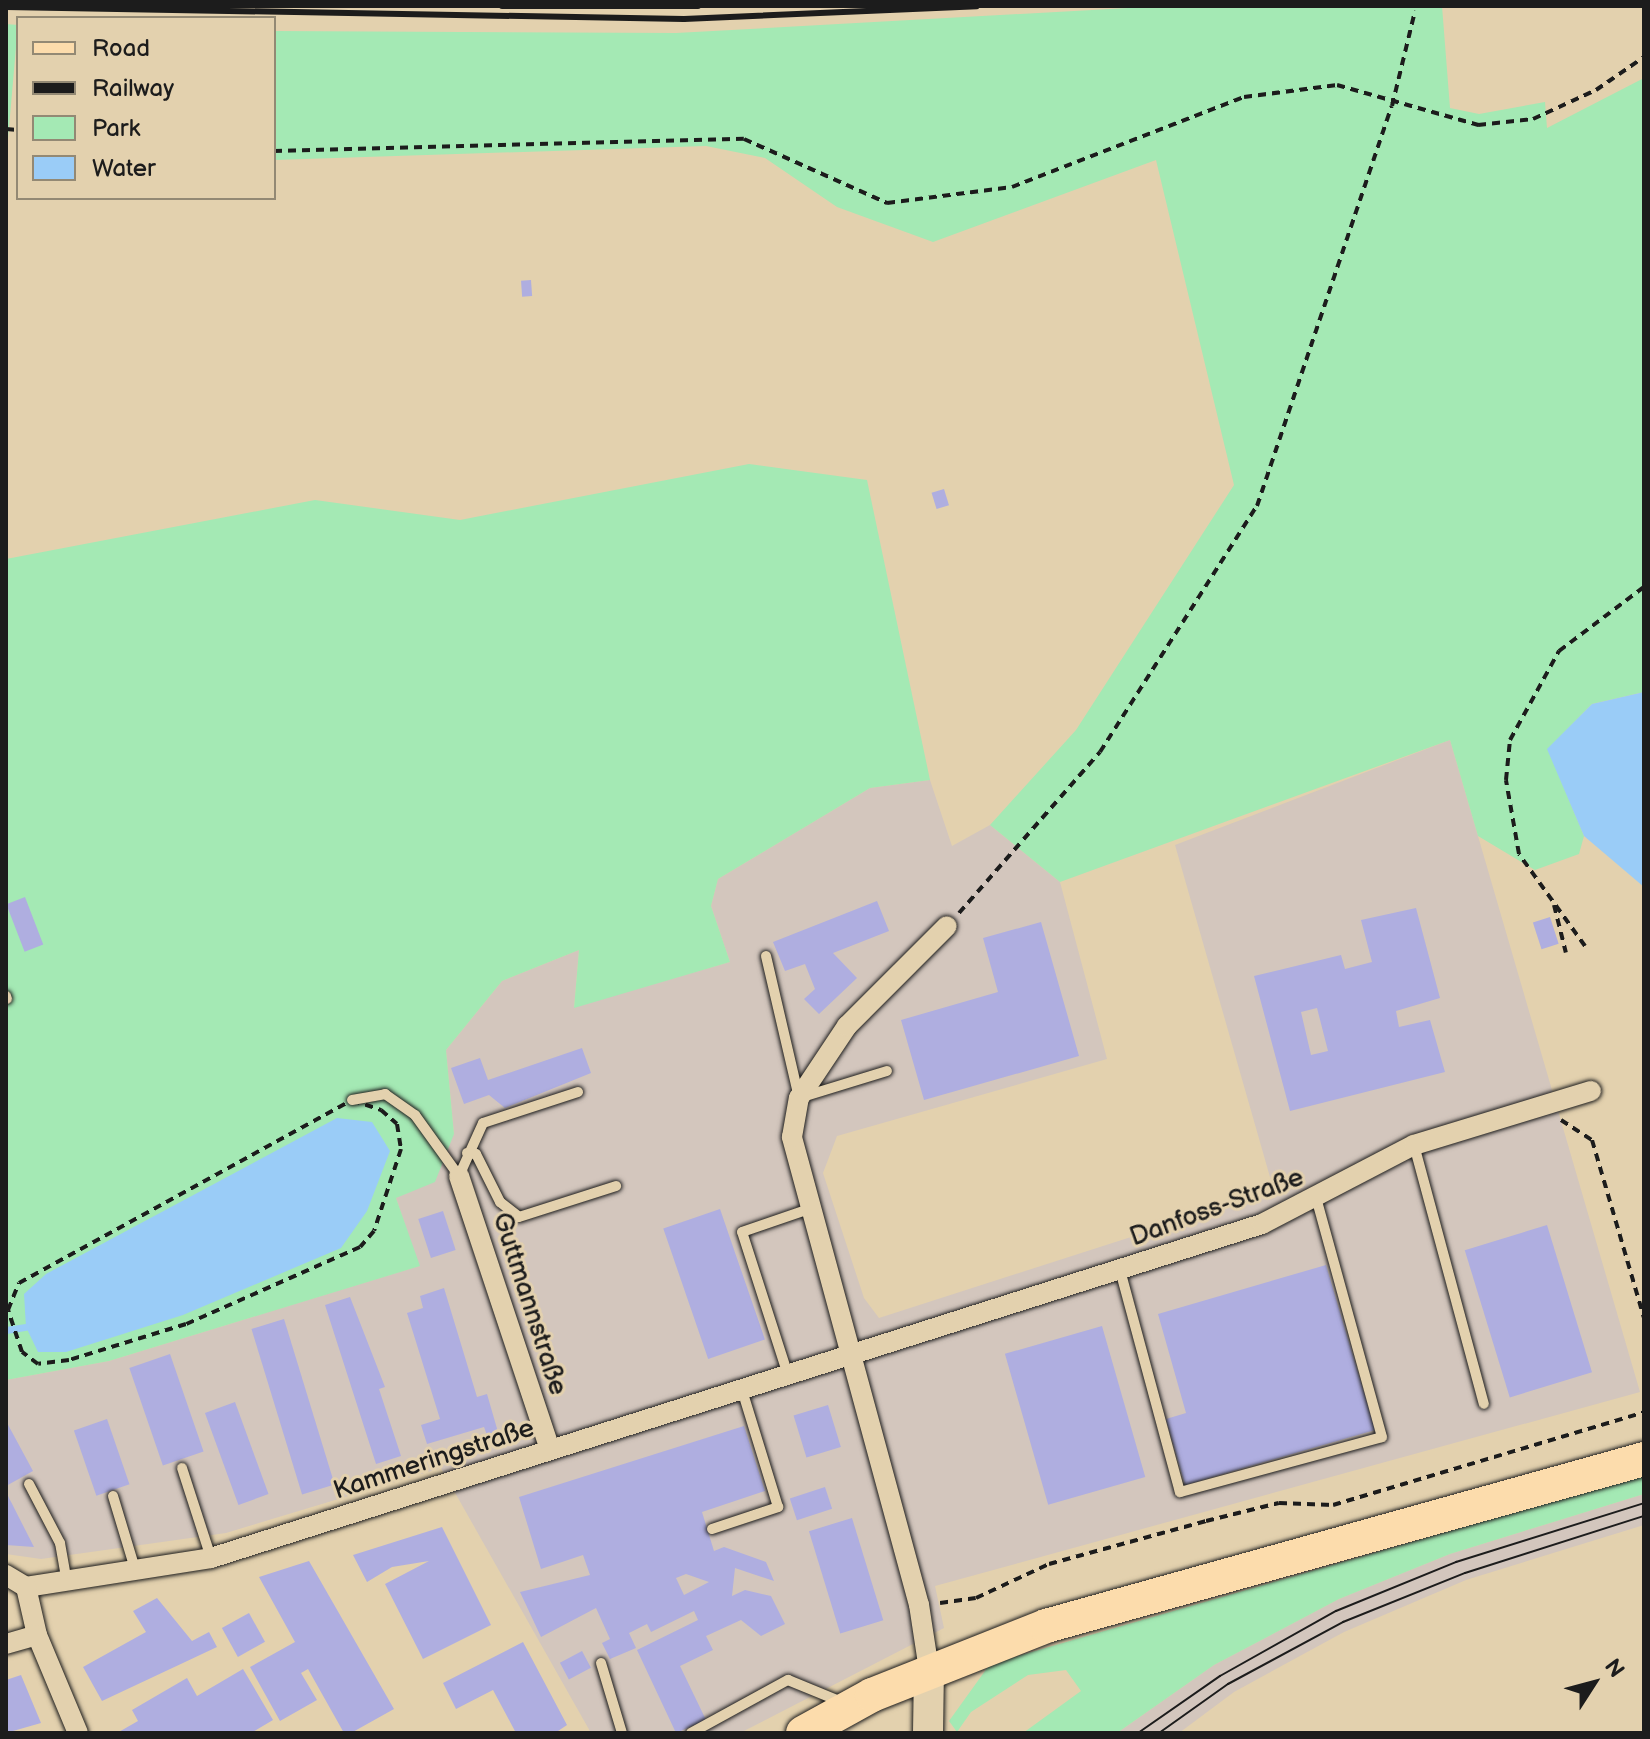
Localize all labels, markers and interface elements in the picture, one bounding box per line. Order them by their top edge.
legend [16,16,276,200]
text: Road [92,34,150,63]
text: Railway [92,74,174,103]
text: Park [92,114,140,143]
text: Water [92,154,156,183]
street label: Danfoss-Straße [1126,1162,1308,1254]
street label: Guttmannstraße [485,1209,573,1399]
street label: Kammeringstraße [330,1413,538,1507]
north arrow [1554,1643,1634,1723]
text: N [1598,1654,1630,1683]

